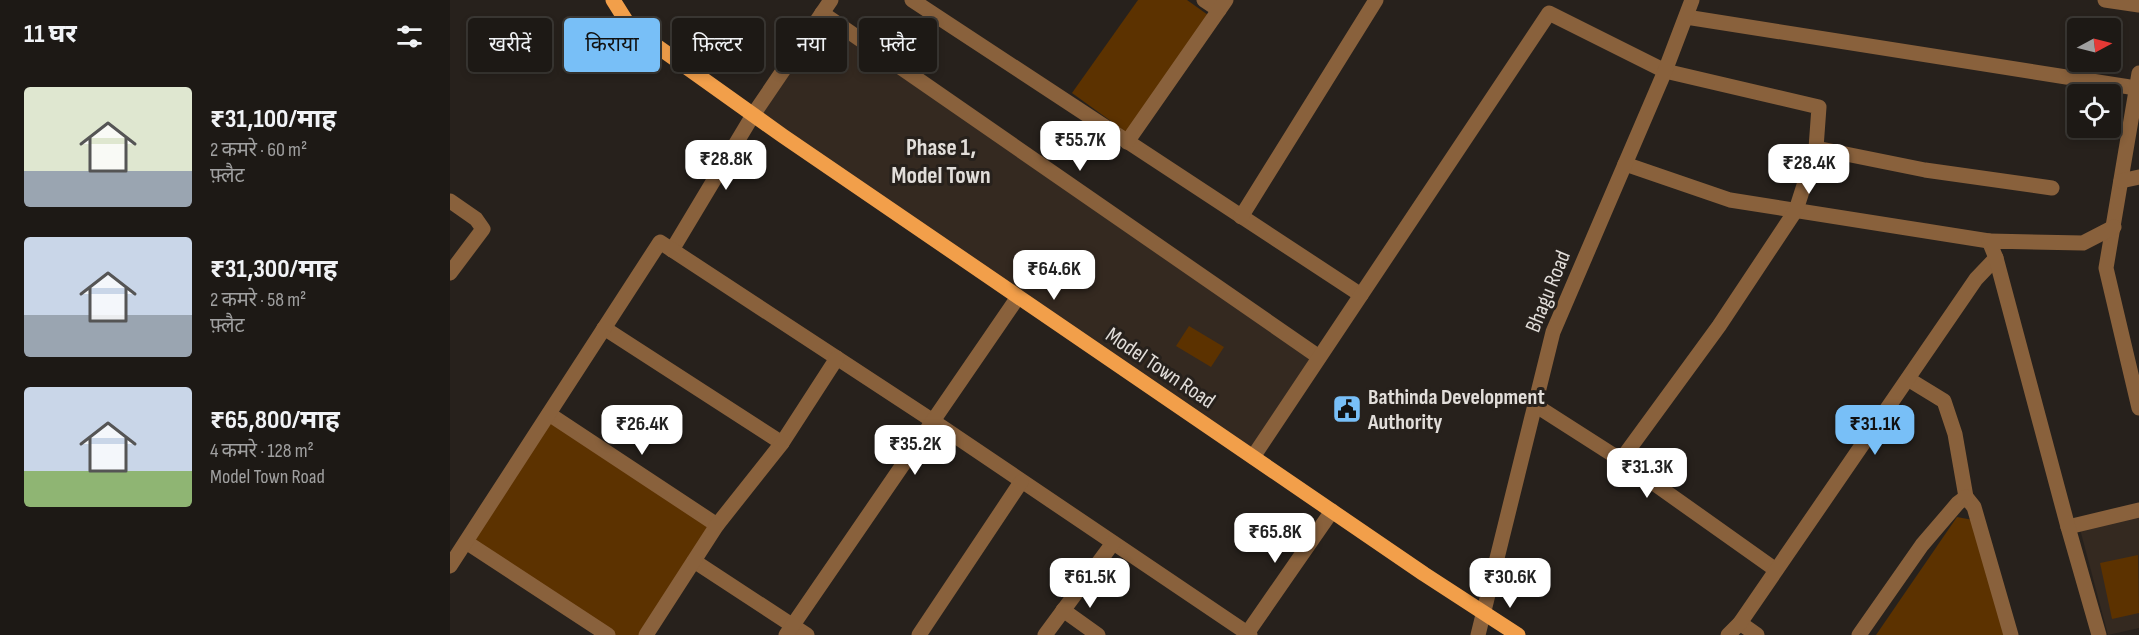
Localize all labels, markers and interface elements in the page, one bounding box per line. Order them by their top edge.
chip: खरीदें [468,18,552,72]
chip: किराया [564,18,660,72]
chip: फ़िल्टर [672,18,764,72]
chip: नया [776,18,847,72]
chip: फ़्लैट [859,18,937,72]
north arrow [2067,18,2121,72]
map controls [2067,18,2121,138]
text: 11 घर [24,19,77,50]
icon: filters [393,20,426,53]
button: locate [2067,84,2121,138]
text: ₹31,100/माह [210,104,336,135]
icon: home [72,111,144,183]
pin: ₹55.7K [1031,121,1129,172]
text: ₹55.7K [1054,128,1106,152]
district label: Phase 1, Model Town [891,133,991,190]
text: 2 कमरे · 60 m² [210,138,307,162]
pin: ₹28.8K [677,140,775,191]
pin: ₹28.4K [1760,144,1858,195]
text: ₹28.8K [699,147,753,171]
text: ₹28.4K [1782,151,1836,175]
text: फ़्लैट [210,164,245,188]
street label: Bhagu Road [1520,247,1577,336]
pin: ₹64.6K [1005,250,1103,301]
text: ₹31,300/माह [210,254,337,285]
text: ₹64.6K [1027,257,1081,281]
icon: home [72,261,144,333]
text: 2 कमरे · 58 m² [210,288,306,312]
text: फ़्लैट [210,314,245,338]
street label: Model Town Road [1100,322,1220,415]
place label: Bathinda Development Authority [1367,384,1545,436]
public building icon: Bathinda Development Authority [1331,393,1363,425]
text: ₹65,800/माह [210,405,340,436]
pin: ₹26.4K [593,405,691,456]
pin: ₹31.1K [1826,405,1924,456]
icon: home [72,411,144,483]
text: ₹26.4K [615,412,669,436]
text: ₹31.1K [1849,412,1901,436]
pin: ₹35.2K [866,425,964,476]
text: ₹35.2K [889,432,941,456]
text: 4 कमरे · 128 m² [210,439,314,463]
pin: ₹31.3K [1598,448,1696,499]
text: ₹31.3K [1621,455,1673,479]
text: Model Town Road [210,465,325,489]
pin: ₹65.8K [1226,513,1324,564]
text: ₹65.8K [1248,520,1302,544]
pin: ₹61.5K [1041,558,1139,609]
pin: ₹30.6K [1461,558,1559,609]
text: ₹61.5K [1064,565,1116,589]
text: ₹30.6K [1484,565,1536,589]

